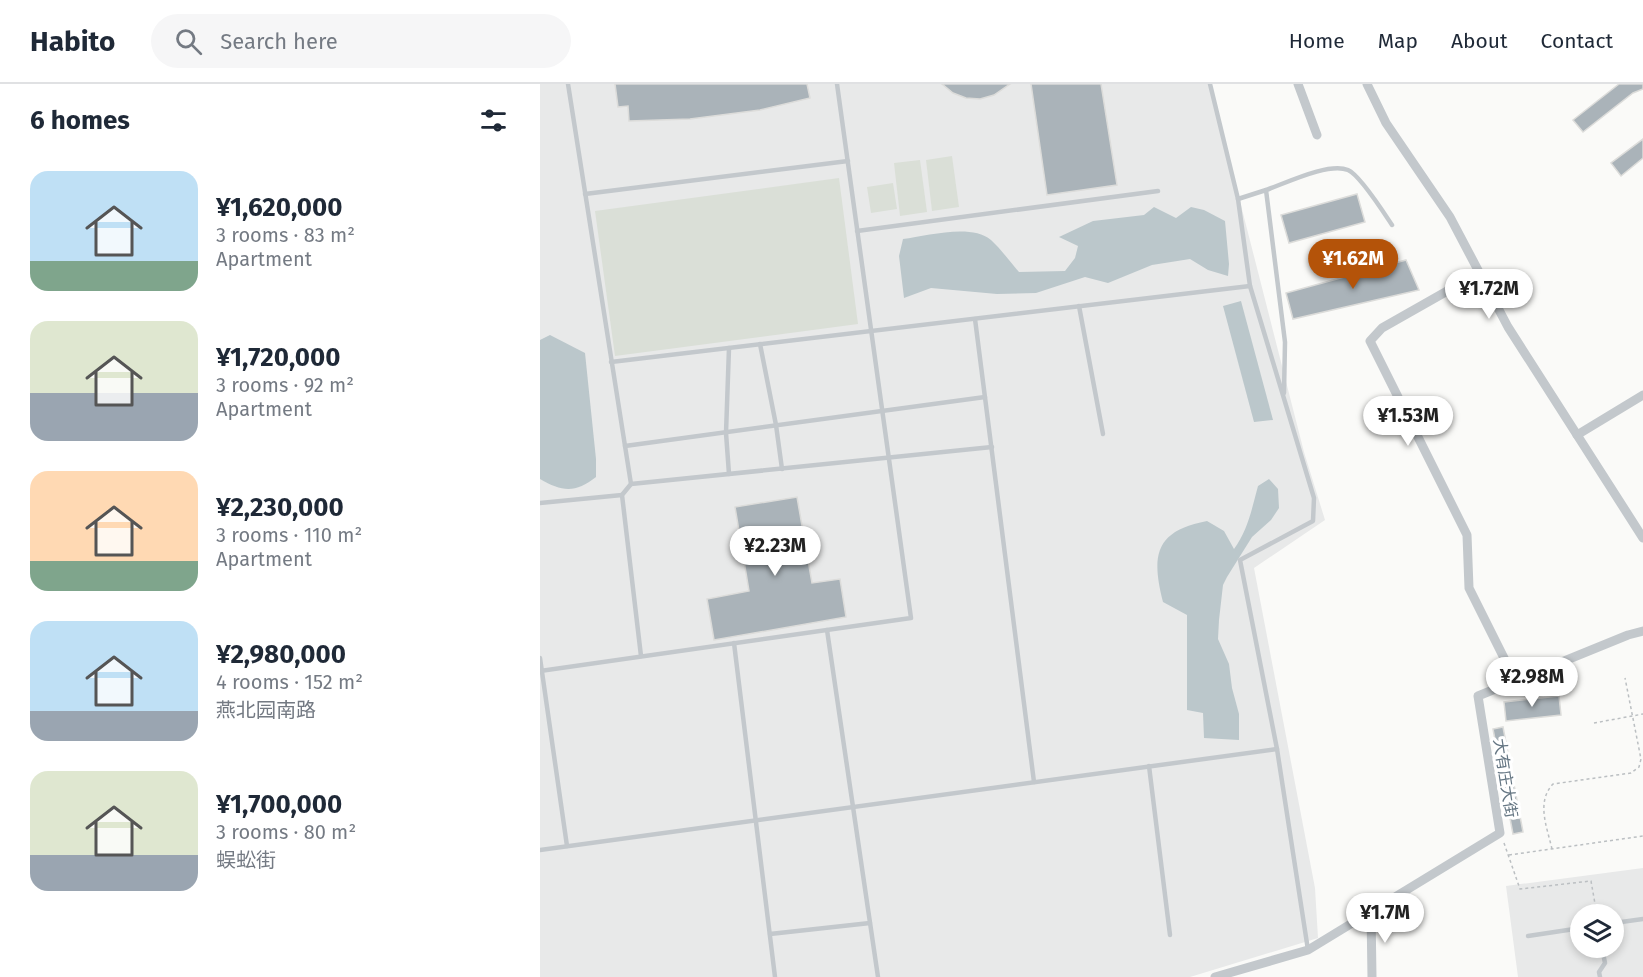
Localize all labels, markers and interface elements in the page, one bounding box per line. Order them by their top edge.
search box [151,14,571,68]
text: Habito [30,25,115,58]
icon: search [172,25,205,58]
text: Search here [220,28,338,55]
text: Home [1289,28,1345,54]
text: Map [1378,28,1418,54]
text: About [1451,28,1508,54]
text: Contact [1541,28,1613,54]
icon: filters [477,104,510,137]
text: 6 homes [30,105,130,136]
text: ¥1,620,000 [216,192,343,223]
icon: home [78,195,150,267]
text: 3 rooms · 83 m² [216,223,355,247]
pin: ¥1.62M [1304,239,1402,290]
text: ¥1.62M [1322,246,1384,270]
text: Apartment [216,247,312,271]
pin: ¥1.72M [1440,269,1538,320]
text: ¥1.72M [1459,276,1519,300]
text: ¥1,720,000 [216,342,340,373]
icon: home [78,345,150,417]
text: 3 rooms · 92 m² [216,373,354,397]
pin: ¥1.53M [1359,396,1457,447]
text: Apartment [216,397,312,421]
text: ¥1.53M [1377,403,1439,427]
text: ¥2,230,000 [216,492,344,523]
icon: home [78,495,150,567]
text: 3 rooms · 110 m² [216,523,362,547]
pin: ¥2.23M [726,526,824,577]
text: ¥2.23M [744,533,806,557]
text: Apartment [216,547,312,571]
text: ¥2,980,000 [216,639,346,670]
icon: home [78,645,150,717]
pin: ¥2.98M [1483,657,1581,708]
text: ¥2.98M [1500,664,1564,688]
text: 4 rooms · 152 m² [216,670,363,694]
text: 燕北园南路 [216,698,316,722]
street label: 大有庄大街 [1490,737,1521,819]
text: ¥1,700,000 [216,789,342,820]
icon: home [78,795,150,867]
text: 3 rooms · 80 m² [216,820,356,844]
text: 蜈蚣街 [216,848,276,872]
pin: ¥1.7M [1343,893,1427,944]
text: ¥1.7M [1360,900,1410,924]
map controls [1570,904,1624,958]
button: layers [1570,904,1624,958]

